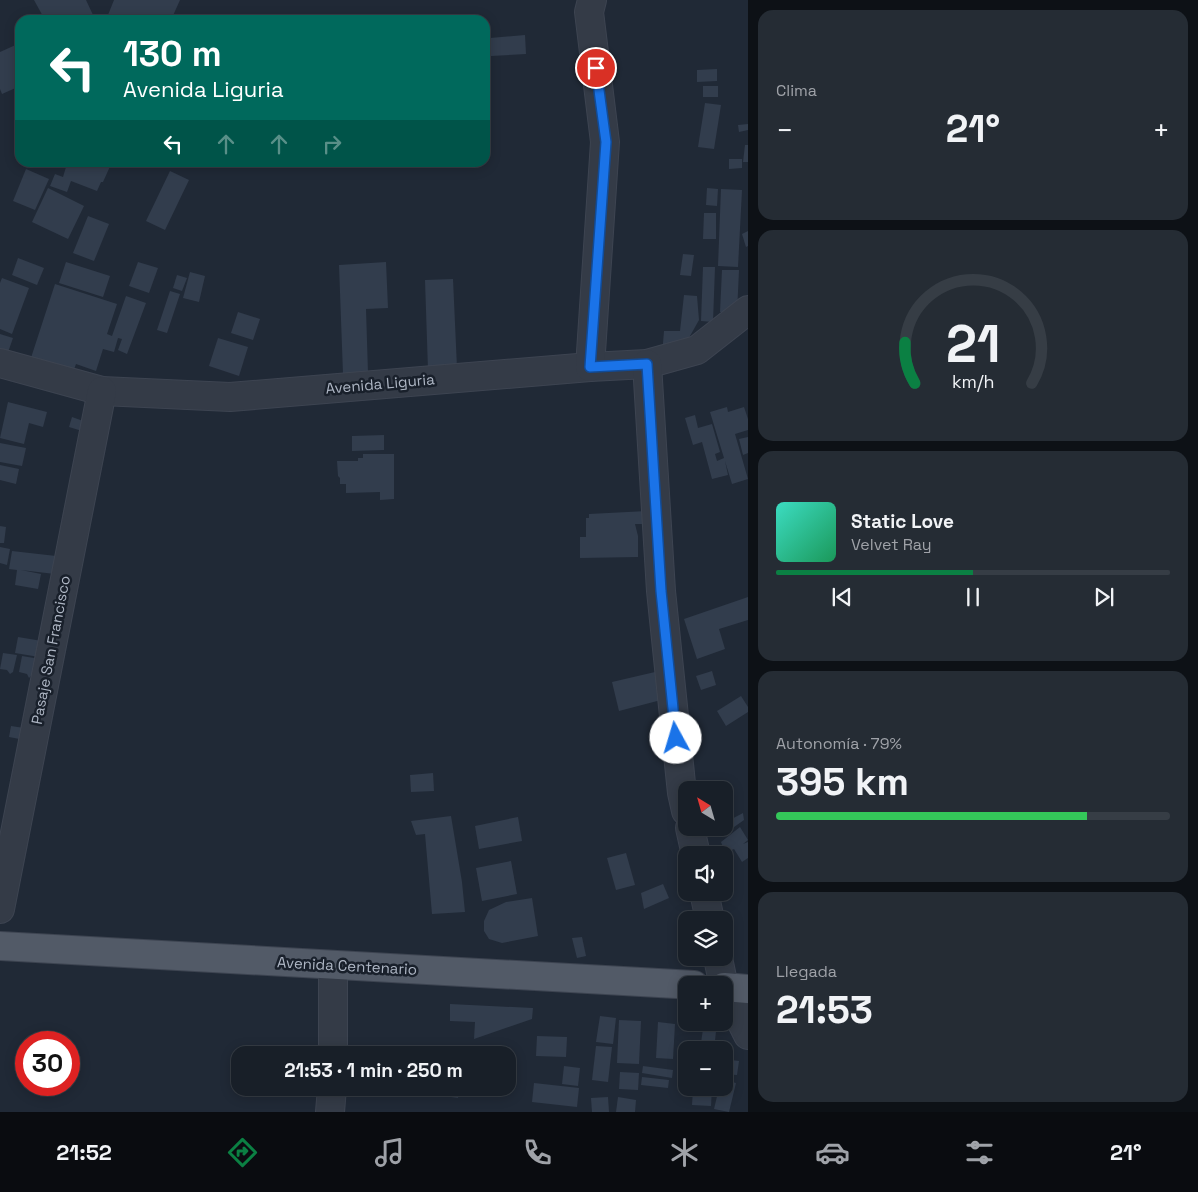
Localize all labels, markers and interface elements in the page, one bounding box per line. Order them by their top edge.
text: 130 m [123,32,222,76]
icon: left [40,35,105,100]
pin [575,47,617,89]
icon: arrive [582,54,610,82]
text: Avenida Liguria [123,75,284,103]
text: Clima [776,80,817,101]
text: 21° [946,105,1000,153]
text: − [776,112,793,148]
text: + [1153,112,1170,148]
icon: left [159,130,187,158]
icon: ahead [212,130,240,158]
icon: ahead [265,130,293,158]
icon: right [318,130,346,158]
text: 21 [946,311,1000,377]
street label: Avenida Liguria [325,369,436,398]
text: km/h [952,370,994,393]
text: Static Love [851,509,954,534]
text: Velvet Ray [851,534,932,555]
street label: Pasaje San Francisco [27,574,74,726]
icon: previous [828,583,856,611]
icon: pause [959,583,987,611]
icon: next [1090,583,1118,611]
position arrow [649,711,701,763]
text: Autonomía · 79% [776,733,902,754]
text: 395 km [776,758,909,806]
north arrow [678,781,732,836]
map controls [678,781,733,1096]
button: sound [678,846,733,901]
button: layers [678,911,733,966]
street label: Avenida Centenario [276,952,418,979]
text: Llegada [776,961,837,982]
button: + [678,976,733,1031]
text: 21:53 [776,986,873,1034]
speed limit sign: 30 [15,1031,80,1096]
button: − [678,1041,733,1096]
text: 21:53 · 1 min · 250 m [284,1058,463,1083]
icon: directions [225,1135,260,1170]
icon: music [372,1135,407,1170]
icon: phone [520,1135,555,1170]
icon: climate [667,1135,702,1170]
icon: car [815,1135,850,1170]
icon: filters [962,1135,997,1170]
text: 21:52 [56,1138,112,1166]
text: 21° [1110,1138,1142,1166]

